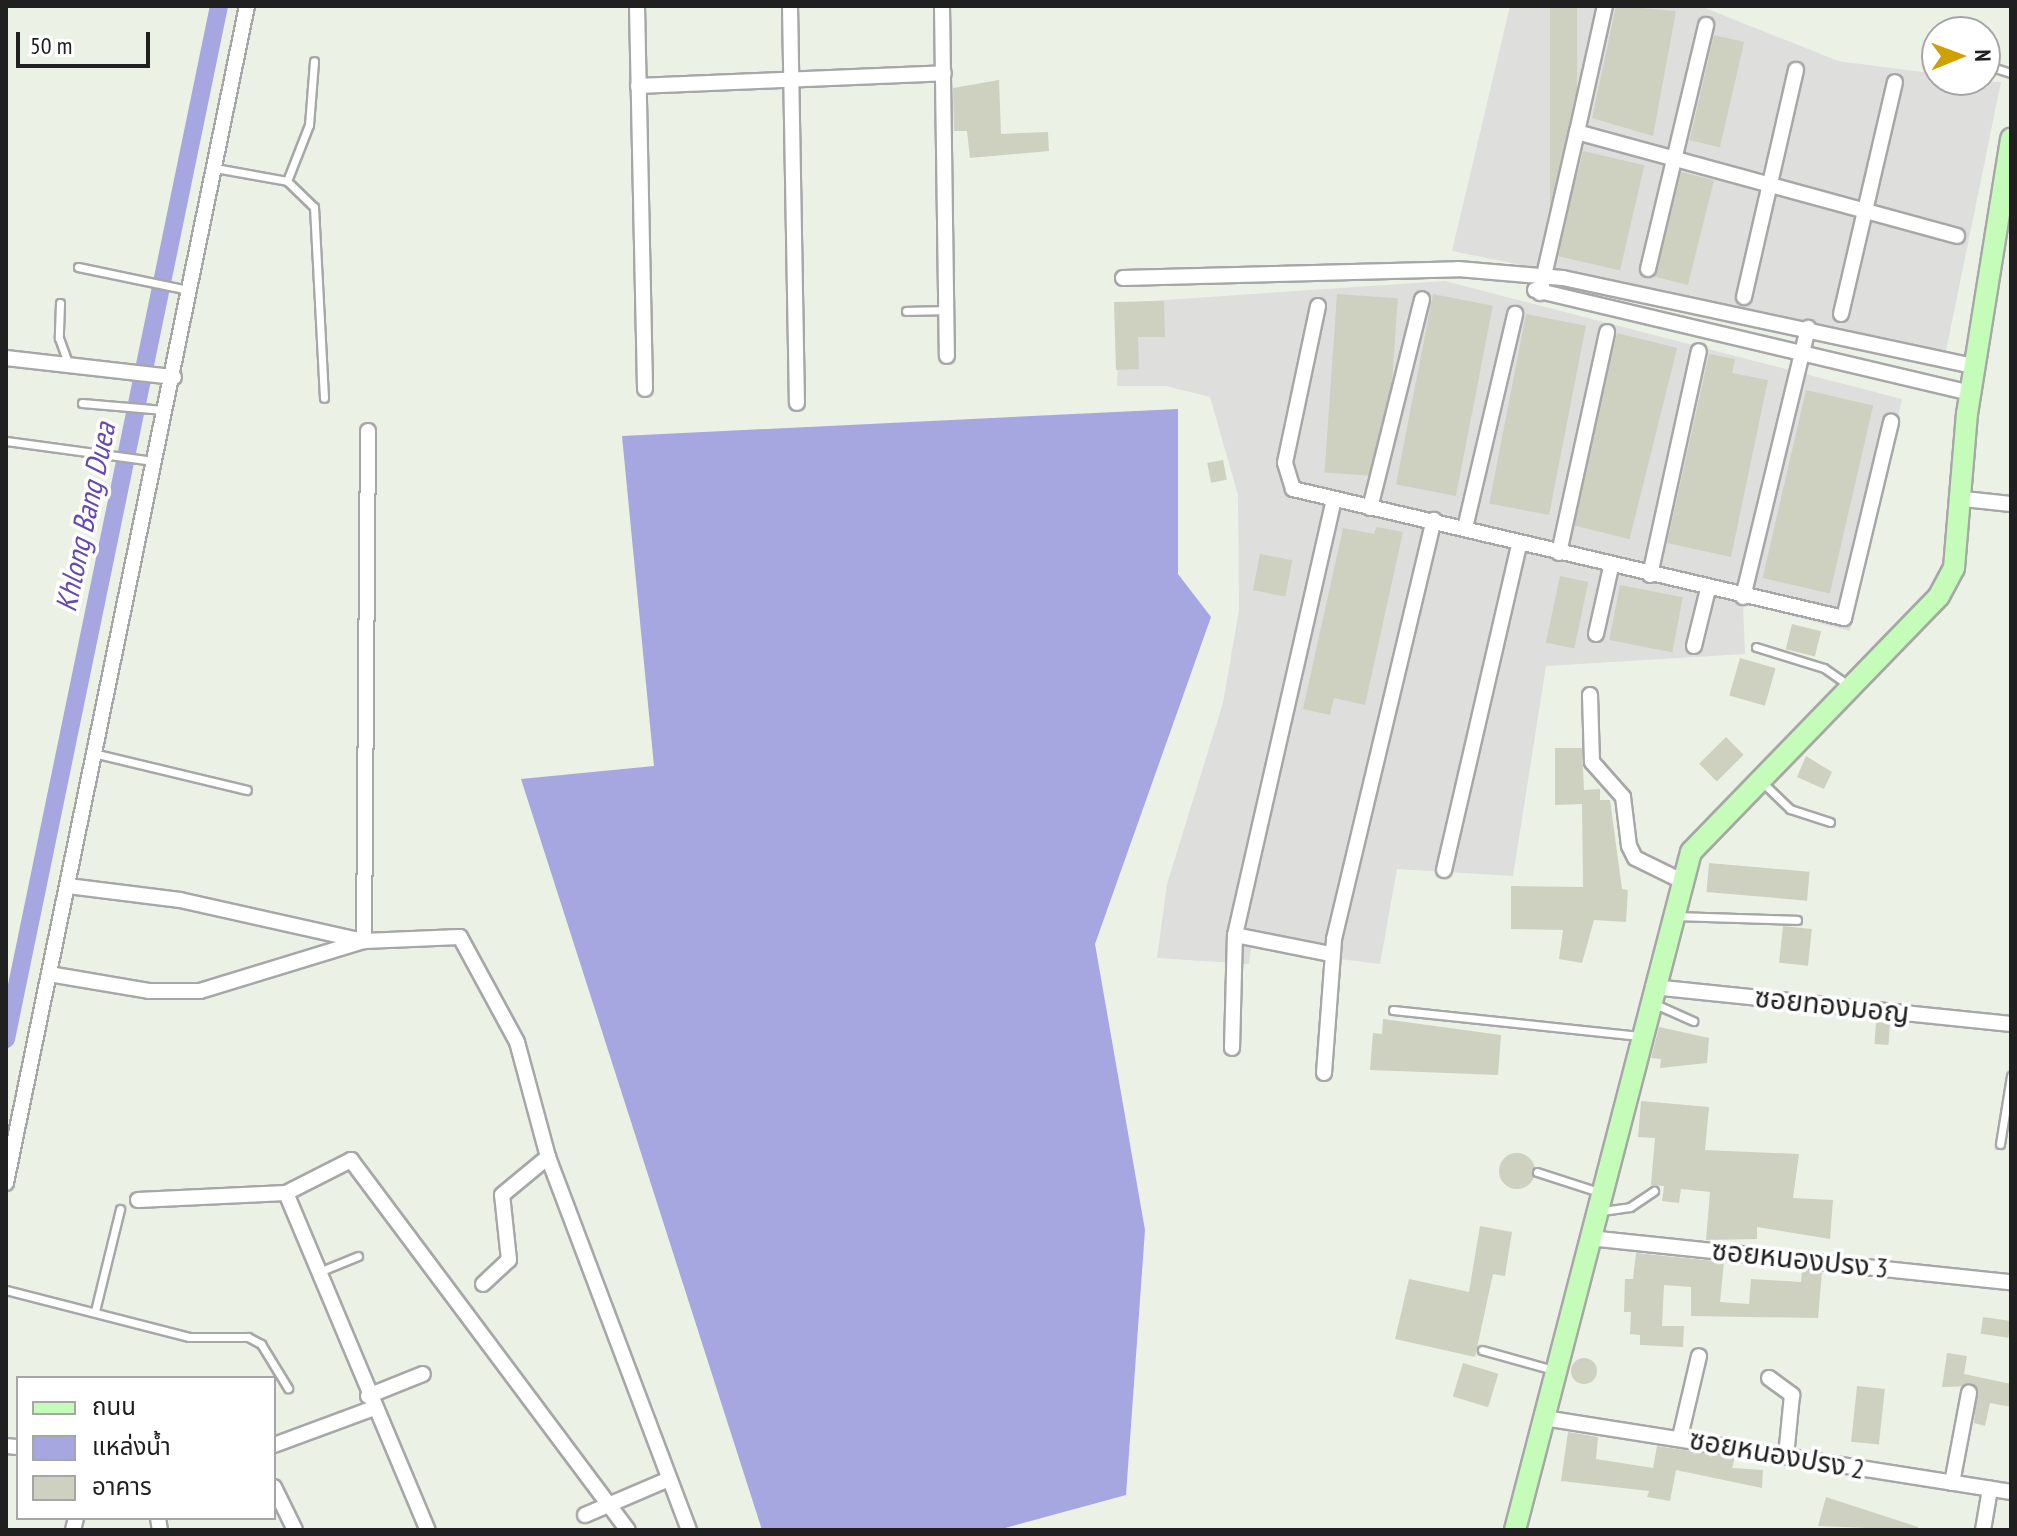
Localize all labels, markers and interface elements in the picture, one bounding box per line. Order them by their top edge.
scale bar [20,16,154,66]
north arrow [1921,16,2001,96]
text: 50 m [30,30,72,61]
text: N [1969,49,1997,62]
water label: Khlong Bang Duea [47,419,123,615]
street label: ซอยทองมอญ [1753,980,1911,1030]
street label: ซอยหนองปรง 3 [1710,1233,1890,1285]
legend [16,1376,276,1520]
text: ถนน [92,1391,136,1422]
street label: ซอยหนองปรง 2 [1687,1422,1867,1486]
text: แหล่งน้ำ [92,1431,171,1462]
text: อาคาร [92,1471,152,1502]

